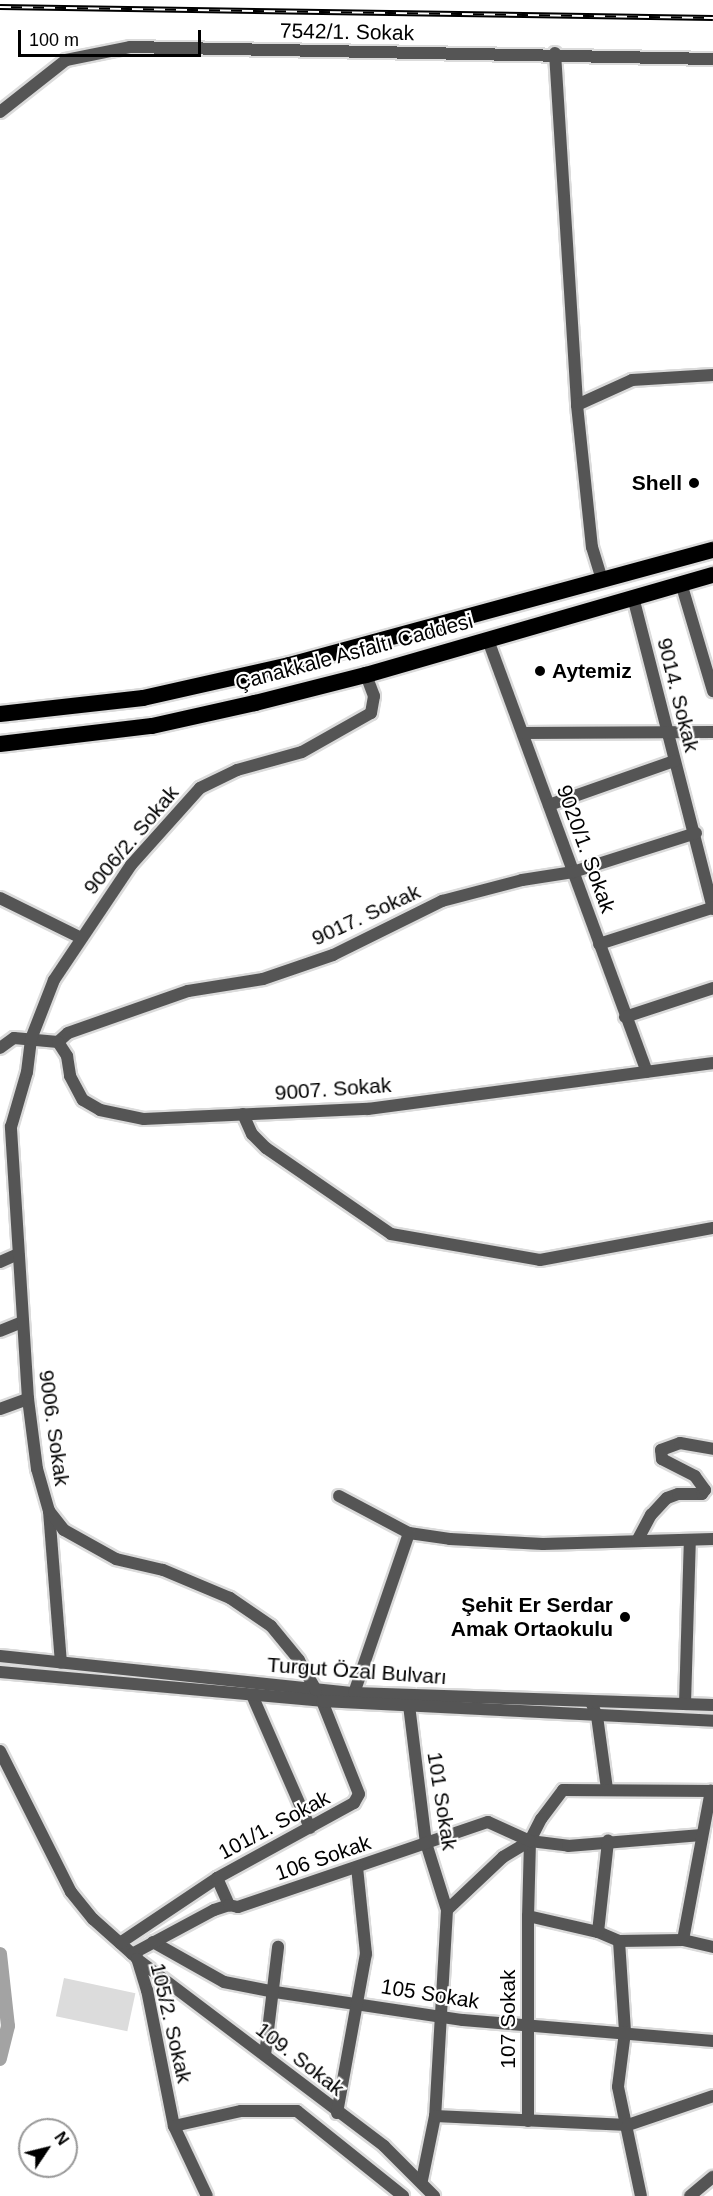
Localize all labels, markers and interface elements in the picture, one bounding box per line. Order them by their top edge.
scale bar [21,18,204,56]
street label: 7542/1. Sokak [280,18,414,46]
text: 100 m [29,30,79,50]
place label: Shell [632,470,682,496]
marker: Shell [687,476,701,490]
street label: Çanakkale Asfaltı Caddesi [232,608,476,696]
street label: 9014. Sokak [652,635,704,755]
place label: Aytemiz [552,658,632,684]
marker: Aytemiz [533,664,547,678]
street label: 9006/2. Sokak [78,780,184,900]
street label: 9020/1. Sokak [551,782,621,916]
street label: 9017. Sokak [308,879,424,951]
street label: 9007. Sokak [274,1072,392,1106]
street label: 9006. Sokak [33,1368,75,1488]
place label: Şehit Er Serdar Amak Ortaokulu [451,1592,613,1642]
marker: Şehit Er Serdar Amak Ortaokulu [618,1610,632,1624]
street label: Turgut Özal Bulvarı [266,1652,448,1690]
street label: 101 Sokak [422,1750,462,1852]
street label: 101/1. Sokak [214,1785,334,1865]
street label: 106 Sokak [272,1830,374,1886]
street label: 105/2. Sokak [145,1960,197,2086]
street label: 107 Sokak [495,1969,521,2069]
street label: 105 Sokak [379,1974,481,2014]
street label: 109. Sokak [251,2017,349,2101]
north arrow [18,2118,78,2178]
text: N [51,2129,72,2148]

